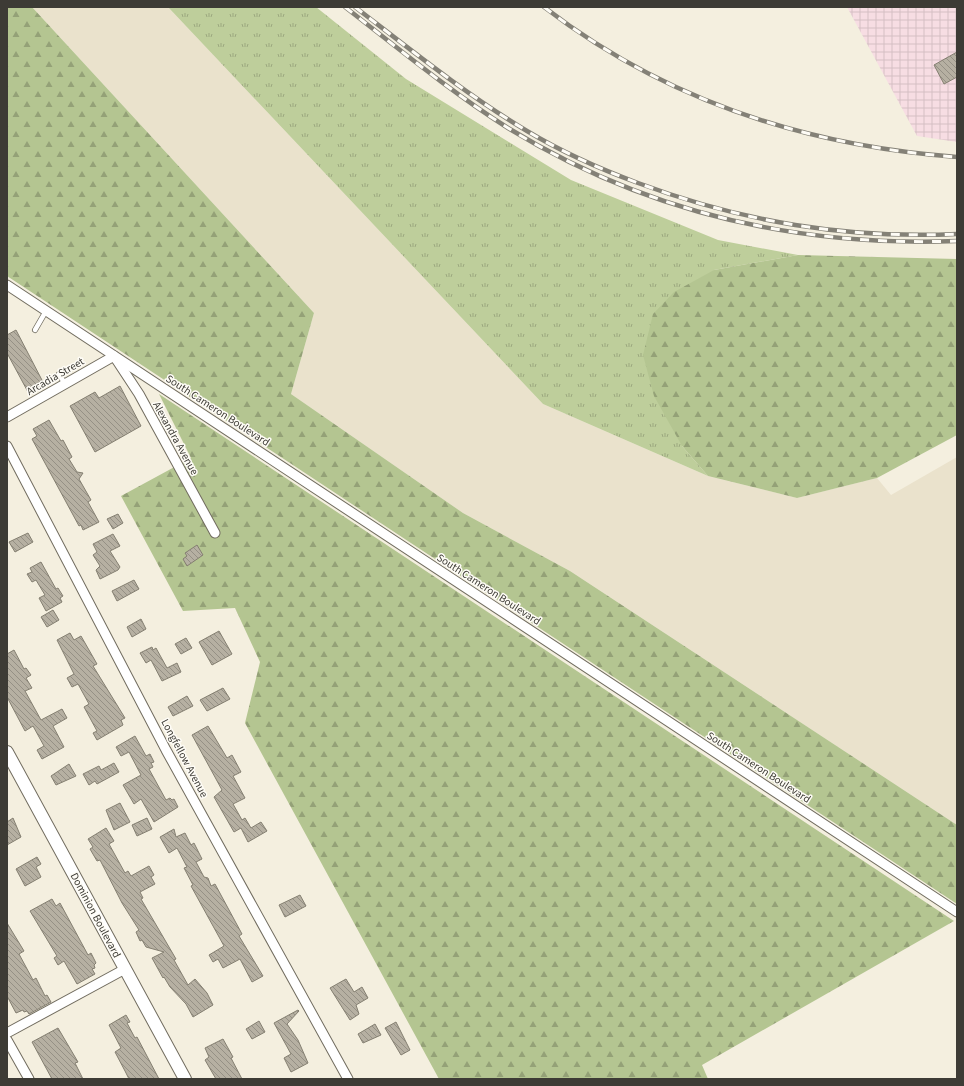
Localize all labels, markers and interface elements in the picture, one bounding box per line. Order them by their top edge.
street label: Arcadia Street [24,354,87,399]
street label: South Cameron Boulevard [163,371,273,450]
street label: Alexandra Avenue [149,399,202,478]
street label: South Cameron Boulevard [434,550,544,629]
street label: Longfellow Avenue [158,716,212,801]
street label: South Cameron Boulevard [704,728,814,807]
street label: Dominion Boulevard [67,870,124,960]

